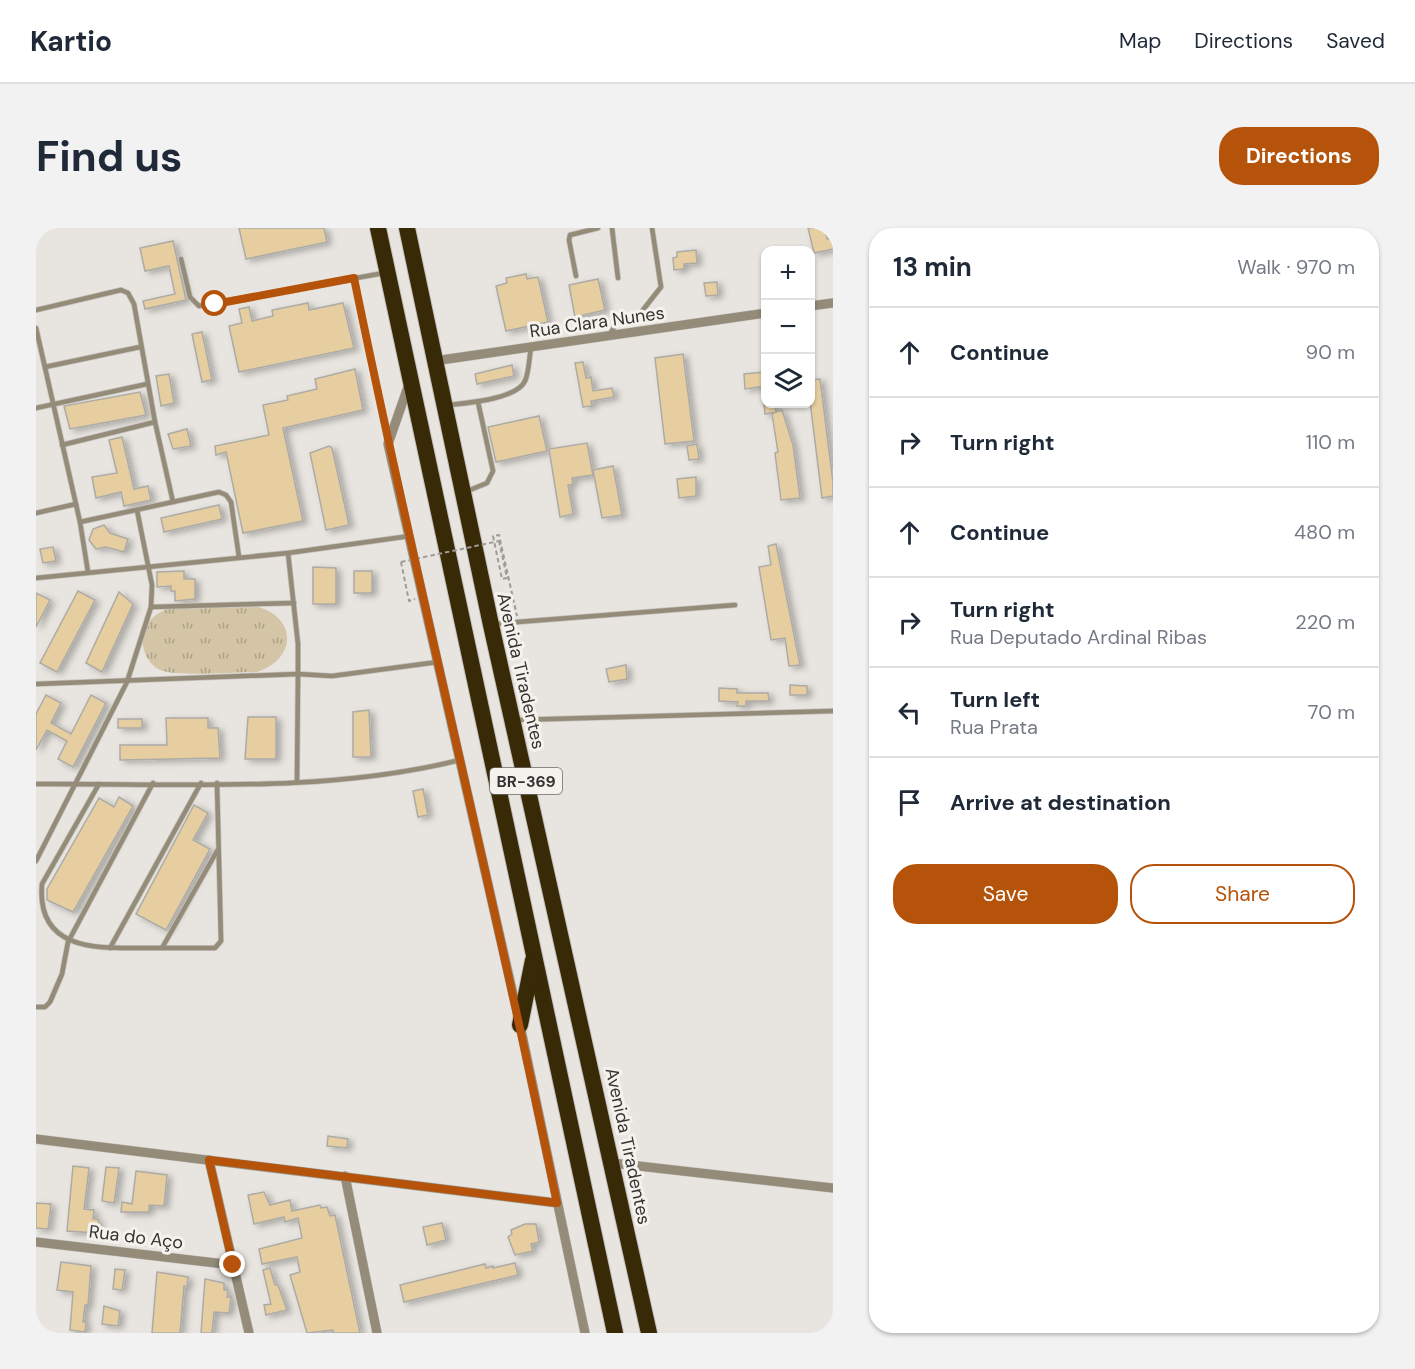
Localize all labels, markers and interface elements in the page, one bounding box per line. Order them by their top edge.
text: Kartio [30,23,112,60]
text: Map [1119,27,1161,55]
text: Directions [1194,27,1293,55]
text: Saved [1326,27,1385,55]
button: Directions [1219,127,1379,185]
text: Find us [36,129,182,184]
map controls [761,246,815,408]
button: + [761,246,815,300]
text: 13 min [893,250,972,284]
text: Walk · 970 m [1237,254,1355,280]
route start [201,290,227,316]
button: − [761,300,815,354]
street label: Rua Clara Nunes [528,301,666,343]
icon: ahead [893,336,926,369]
text: Continue [950,338,1049,367]
text: 90 m [1306,339,1355,365]
button: layers [761,354,815,408]
icon: right [893,426,926,459]
text: Turn right [950,428,1055,457]
text: 110 m [1306,429,1355,455]
icon: ahead [893,516,926,549]
text: Continue [950,518,1049,547]
text: 480 m [1294,519,1355,545]
street label: Avenida Tiradentes [491,591,551,751]
text: Turn right [950,595,1055,624]
icon: right [893,606,926,639]
text: 220 m [1295,609,1355,635]
text: Rua Deputado Ardinal Ribas [950,624,1207,650]
text: Turn left [950,685,1040,714]
icon: left [893,696,926,729]
text: 70 m [1308,699,1355,725]
text: Rua Prata [950,714,1038,740]
road number: BR-369 [490,768,562,794]
icon: arrive [893,786,926,819]
text: Arrive at destination [950,788,1171,817]
button: Save [893,864,1118,924]
button: Share [1130,864,1355,924]
street label: Avenida Tiradentes [600,1065,656,1227]
street label: Rua do Aço [88,1219,184,1255]
route end [219,1251,245,1277]

